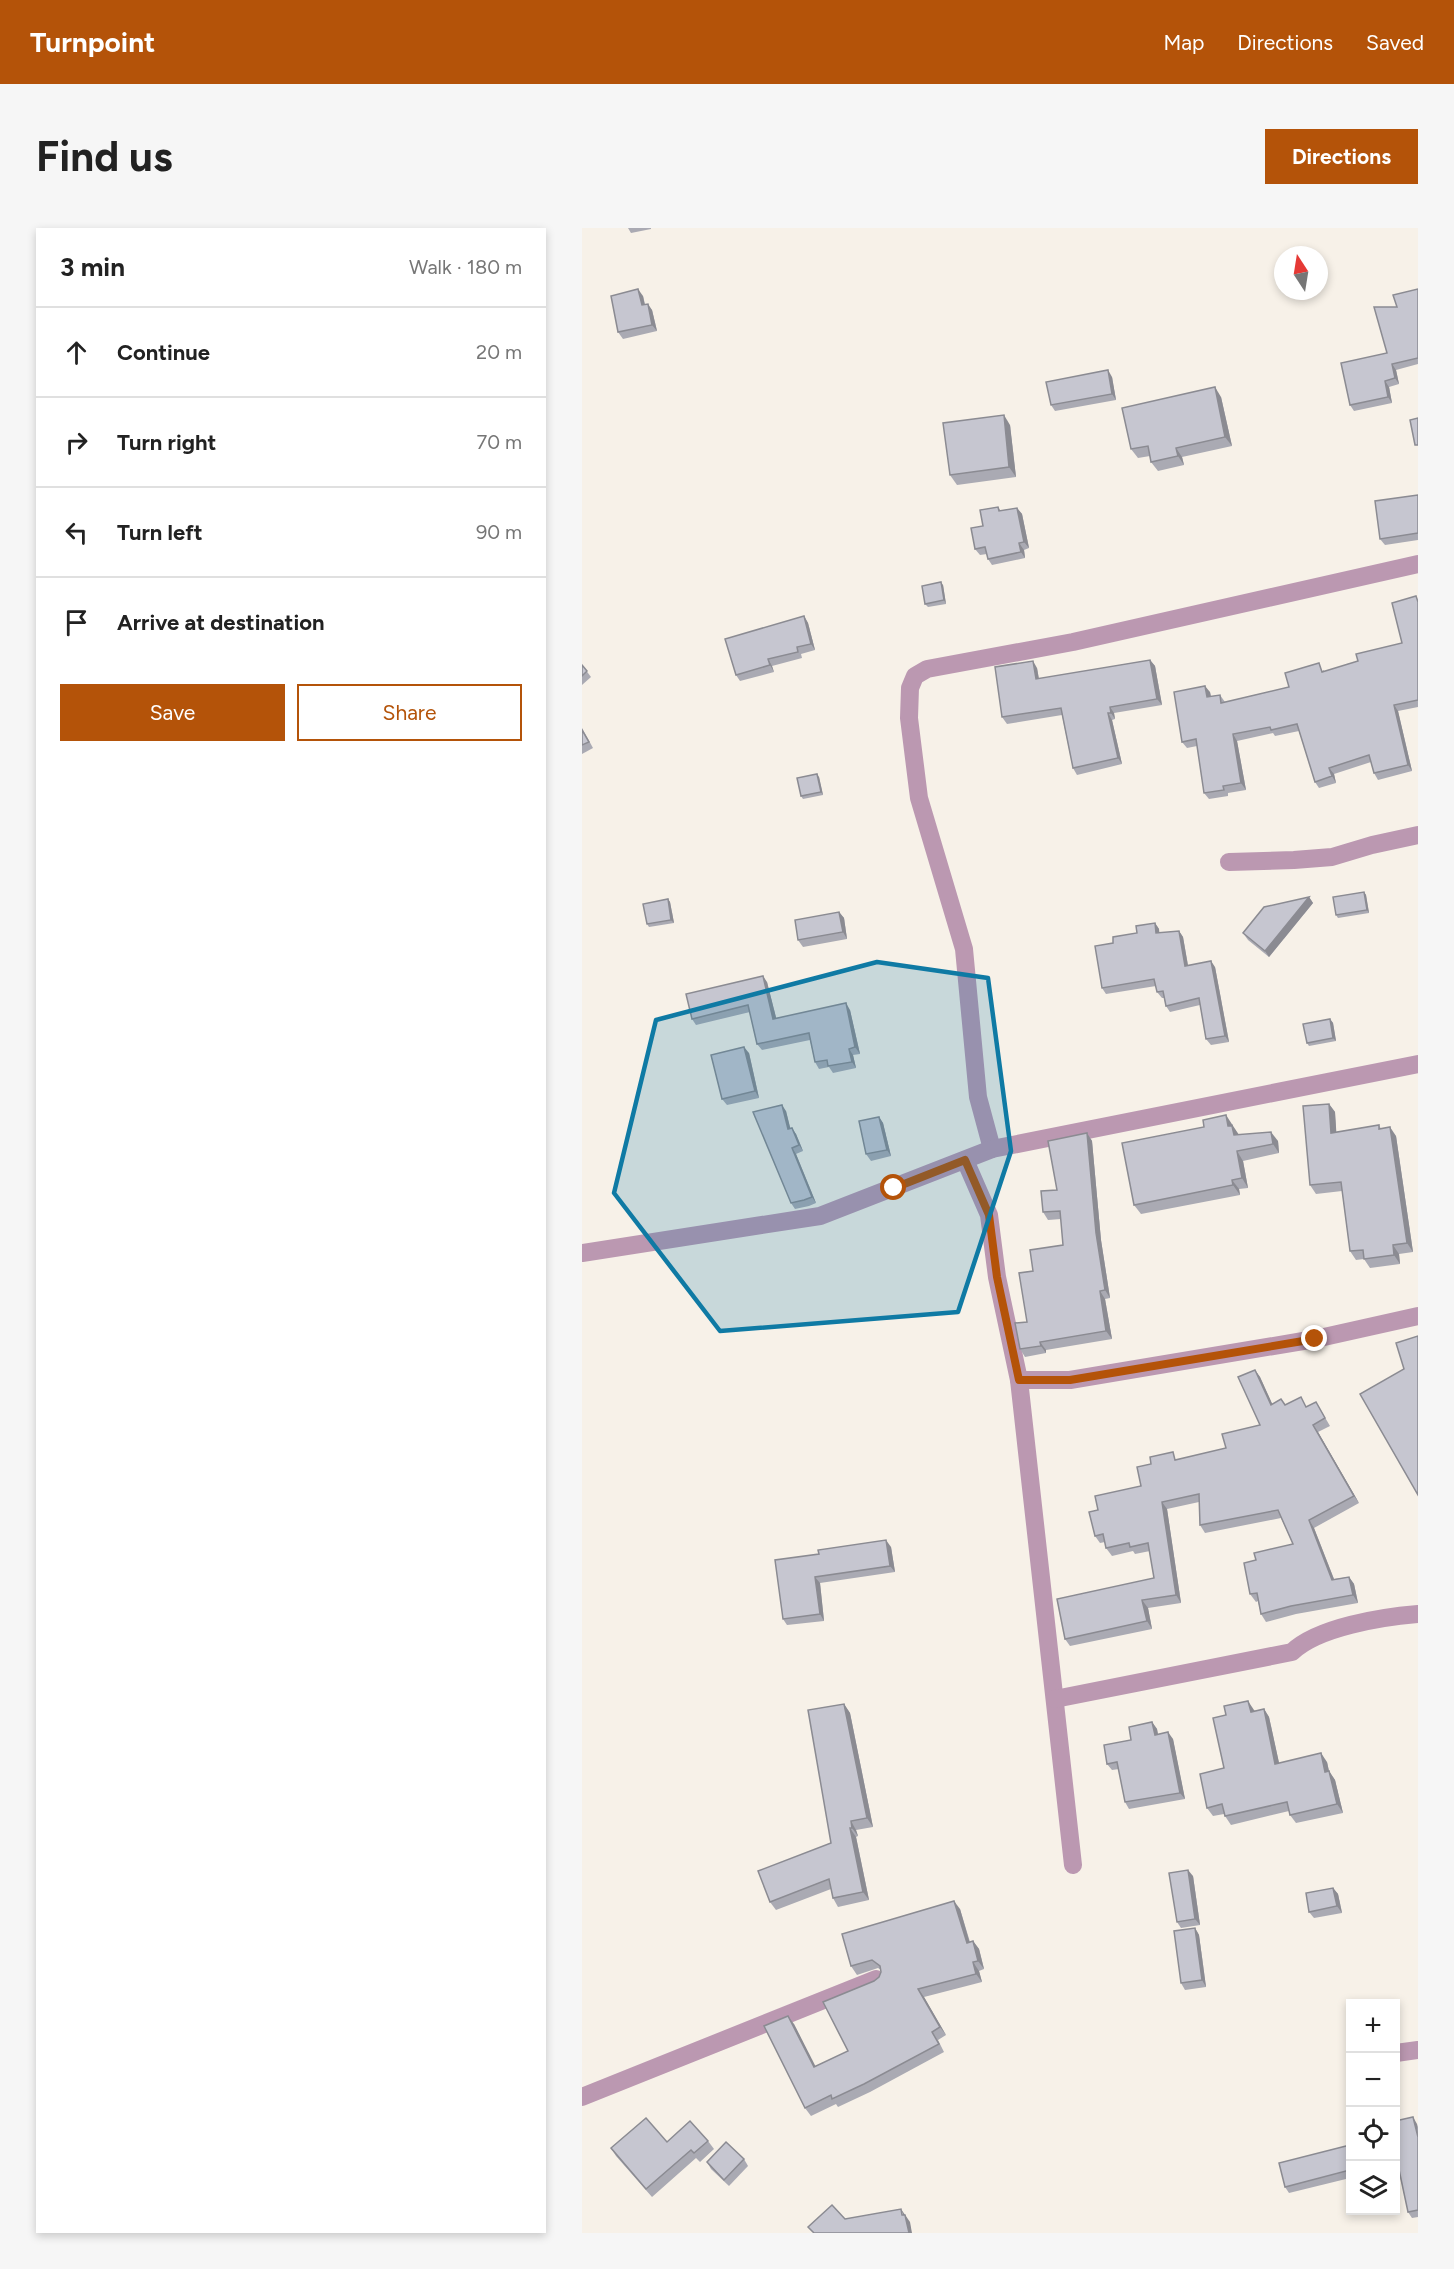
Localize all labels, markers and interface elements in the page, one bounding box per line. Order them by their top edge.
text: Turnpoint [30,25,155,59]
text: Map [1163,30,1204,55]
text: Directions [1237,30,1333,55]
text: Saved [1366,30,1424,55]
button: Directions [1265,129,1418,184]
text: Find us [36,131,173,182]
north arrow [1274,246,1328,300]
text: 3 min [60,251,125,283]
text: Walk · 180 m [409,255,522,279]
icon: ahead [60,336,93,369]
text: Continue [117,339,210,366]
text: 20 m [476,340,522,364]
icon: right [60,426,93,459]
text: Turn right [117,429,216,456]
text: 70 m [476,430,522,454]
icon: left [60,516,93,549]
text: Turn left [117,519,203,546]
text: 90 m [476,520,522,544]
icon: arrive [60,606,93,639]
text: Arrive at destination [117,609,325,636]
button: Save [60,684,285,741]
button: Share [297,684,522,741]
route start [880,1174,906,1200]
route end [1301,1325,1327,1351]
map controls [1346,1999,1400,2215]
button: + [1346,1999,1400,2053]
button: − [1346,2053,1400,2107]
button: locate [1346,2107,1400,2161]
button: layers [1346,2161,1400,2215]

